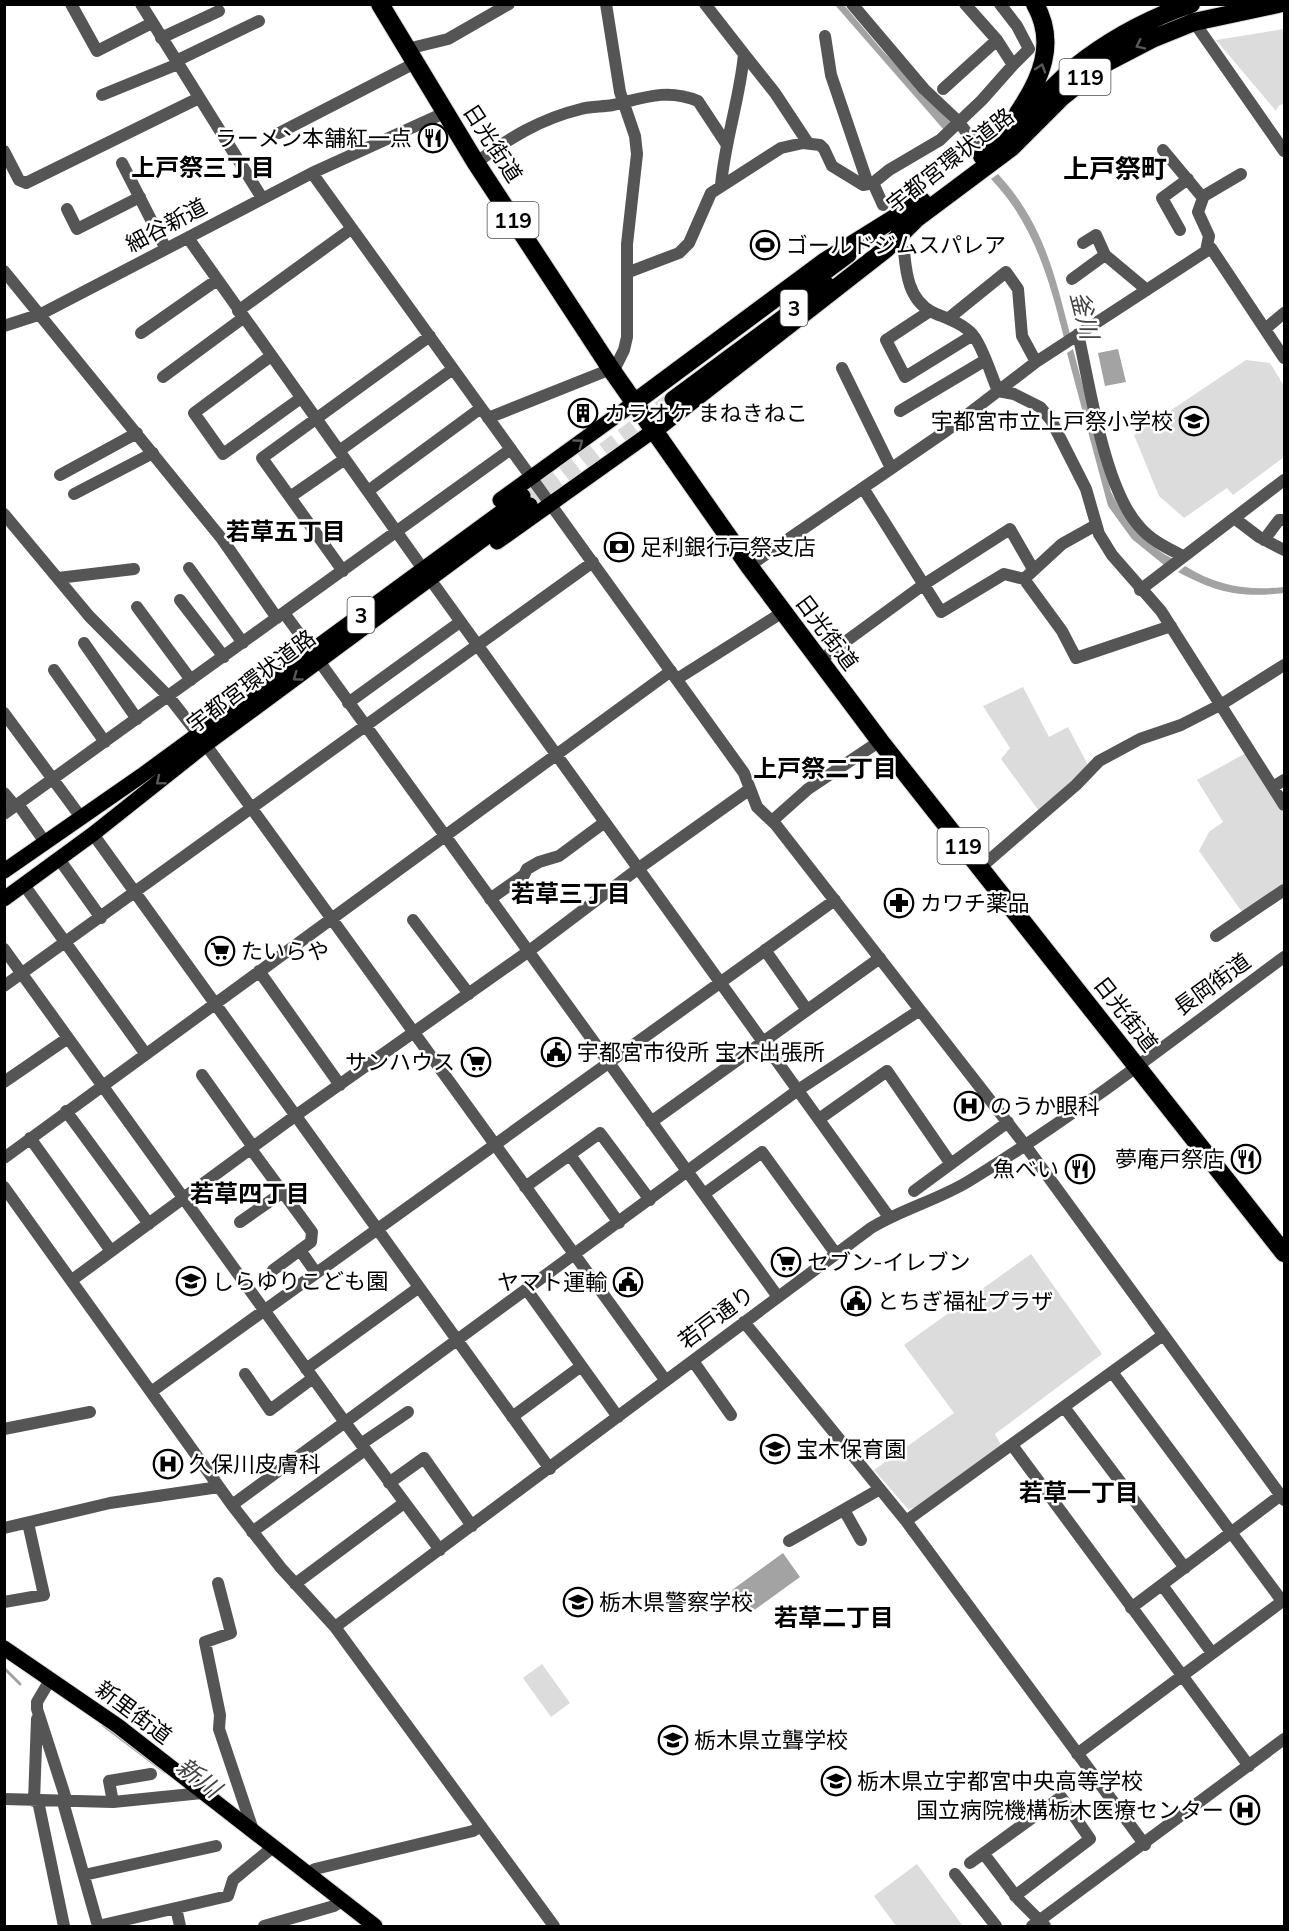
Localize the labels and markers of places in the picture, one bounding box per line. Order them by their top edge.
restaurant icon: ラーメン本舗紅一点 [417,122,449,154]
place label: ラーメン本舗紅一点 [215,124,412,152]
sports icon: ゴールドジムスパレア [749,229,781,261]
place label: ゴールドジムスパレア [786,231,1006,259]
building icon: カラオケ まねきねこ [567,397,599,429]
place label: カラオケ まねきねこ [604,399,808,427]
school or university icon: 宇都宮市立上戸祭小学校 [1178,405,1210,437]
place label: 宇都宮市立上戸祭小学校 [931,407,1173,435]
bank icon: 足利銀行戸祭支店 [603,531,635,563]
place label: 足利銀行戸祭支店 [640,533,816,561]
pharmacy icon: カワチ薬品 [883,887,915,919]
place label: カワチ薬品 [920,889,1030,917]
supermarket icon: たいらや [204,935,236,967]
place label: たいらや [241,937,329,965]
public building icon: 宇都宮市役所 宝木出張所 [540,1036,572,1068]
place label: 宇都宮市役所 宝木出張所 [577,1038,825,1066]
supermarket icon: サンハウス [460,1046,492,1078]
place label: サンハウス [345,1048,455,1076]
hospital icon: のうか眼科 [953,1090,985,1122]
place label: のうか眼科 [990,1092,1100,1120]
restaurant icon: 夢庵戸祭店 [1230,1143,1262,1175]
place label: 夢庵戸祭店 [1115,1145,1225,1173]
restaurant icon: 魚べい [1064,1153,1096,1185]
place label: 魚べい [993,1155,1059,1183]
supermarket icon: セブン-イレブン [770,1246,802,1278]
place label: セブン-イレブン [807,1248,970,1276]
school or university icon: しらゆりこども園 [175,1265,207,1297]
public building icon: ヤマト運輸 [612,1266,644,1298]
place label: しらゆりこども園 [212,1267,388,1295]
place label: ヤマト運輸 [497,1268,607,1296]
public building icon: とちぎ福祉プラザ [840,1285,872,1317]
place label: とちぎ福祉プラザ [877,1287,1053,1315]
school or university icon: 宝木保育園 [759,1433,791,1465]
place label: 宝木保育園 [796,1435,906,1463]
hospital icon: 久保川皮膚科 [152,1448,184,1480]
place label: 久保川皮膚科 [189,1450,321,1478]
school or university icon: 栃木県警察学校 [562,1586,594,1618]
place label: 栃木県警察学校 [599,1588,753,1616]
school or university icon: 栃木県立聾学校 [657,1724,689,1756]
place label: 栃木県立聾学校 [694,1726,848,1754]
school or university icon: 栃木県立宇都宮中央高等学校 [820,1765,852,1797]
place label: 栃木県立宇都宮中央高等学校 [857,1767,1143,1795]
hospital icon: 国立病院機構栃木医療センター [1229,1794,1261,1826]
place label: 国立病院機構栃木医療センター [916,1796,1224,1824]

